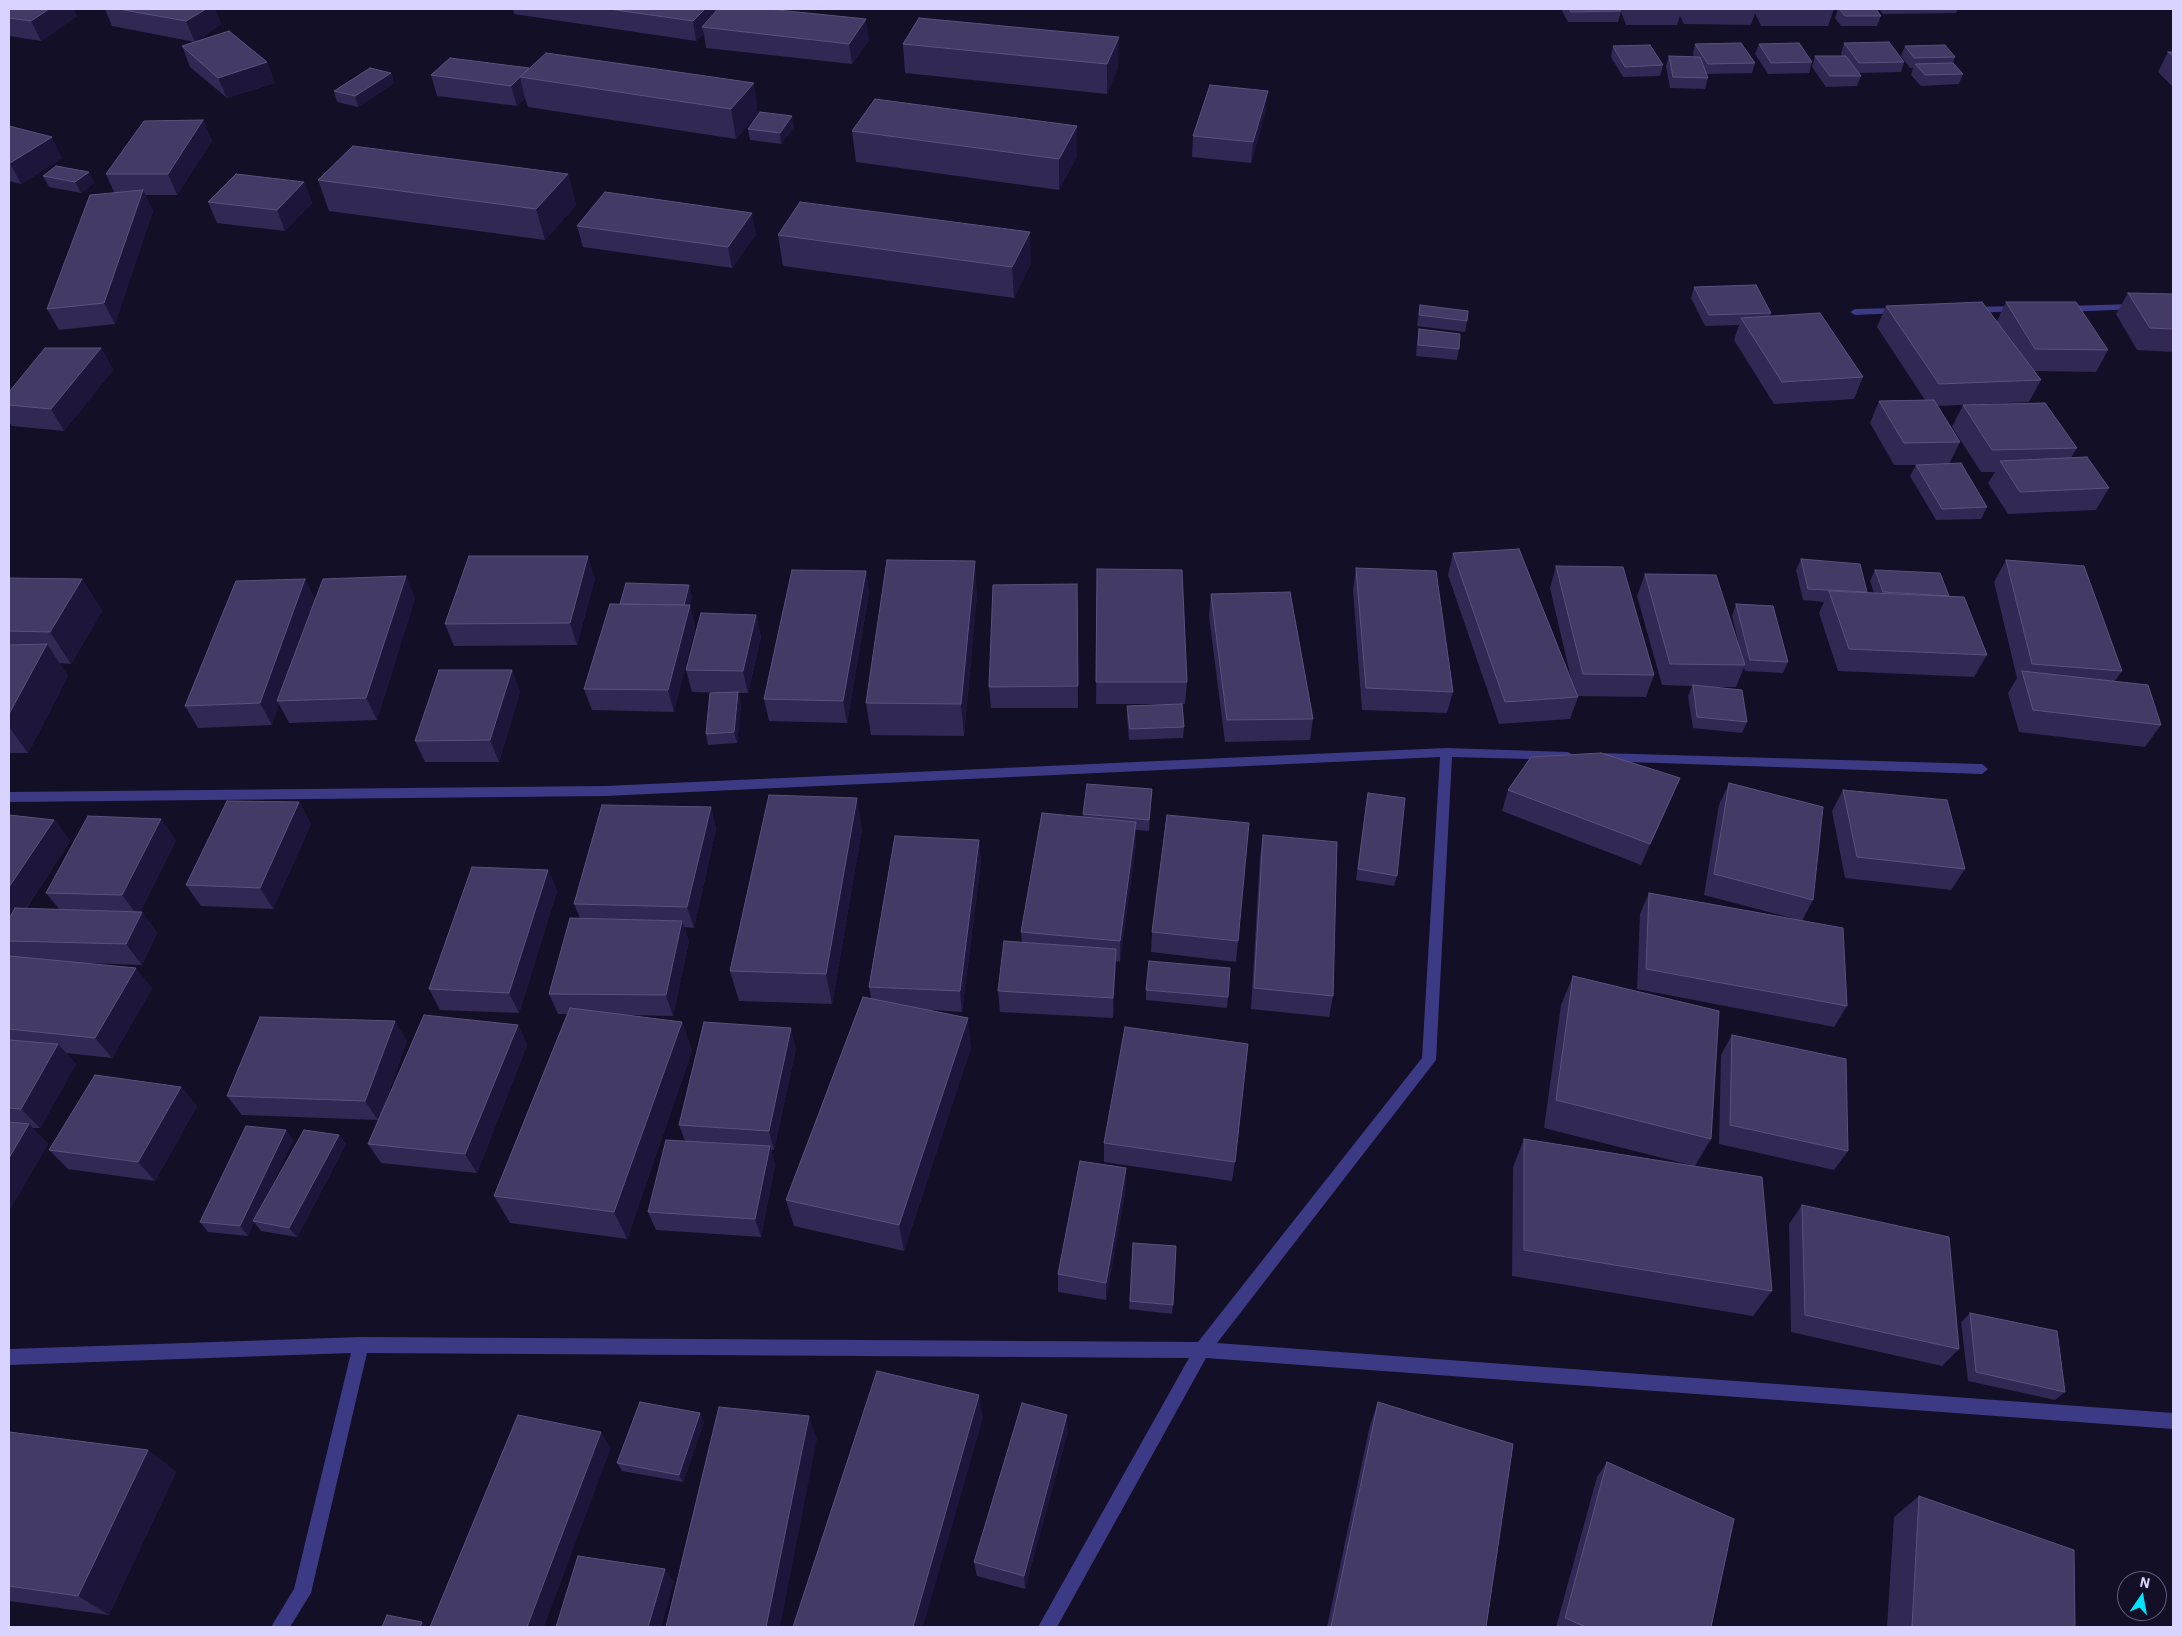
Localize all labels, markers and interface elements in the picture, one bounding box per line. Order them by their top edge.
north arrow [2117,1571,2167,1621]
text: N [2138,1572,2152,1592]

